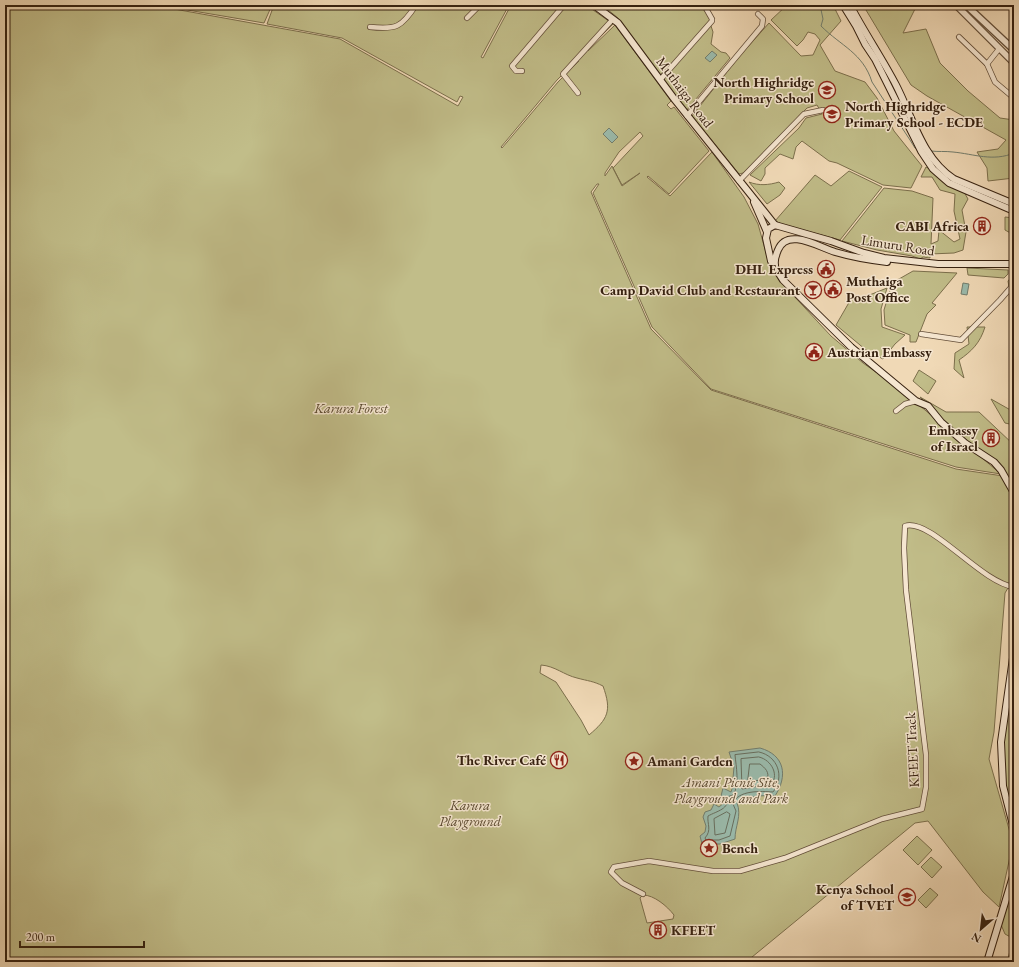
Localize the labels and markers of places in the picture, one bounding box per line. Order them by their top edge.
place label: North Highridge Primary School [713,73,814,107]
school or university icon: North Highridge Primary School [817,80,837,100]
place label: North Highridge Primary School - ECDE [845,97,983,131]
school or university icon: North Highridge Primary School - ECDE [822,104,842,124]
building icon: CABI Africa [972,216,992,236]
place label: CABI Africa [895,217,970,235]
public building icon: DHL Express [816,259,836,279]
place label: DHL Express [735,260,813,278]
place label: Muthaiga Post Office [846,272,910,306]
public building icon: Muthaiga Post Office [823,279,843,299]
bar icon: Camp David Club and Restaurant [803,280,823,300]
place label: Camp David Club and Restaurant [600,281,801,299]
public building icon: Austrian Embassy [804,342,824,362]
place label: Austrian Embassy [826,343,932,361]
place label: Embassy of Israel [928,421,978,455]
building icon: Embassy of Israel [981,428,1001,448]
restaurant icon: The River Café [549,750,569,770]
place label: The River Café [457,751,546,769]
place icon: Amani Garden [624,751,644,771]
place label: Amani Garden [646,752,733,770]
place icon: Bench [699,838,719,858]
place label: Bench [722,839,758,857]
place label: Kenya School of TVET [816,880,894,914]
school or university icon: Kenya School of TVET [897,887,917,907]
building icon: KFEET [648,920,668,940]
place label: KFEET [671,921,715,939]

